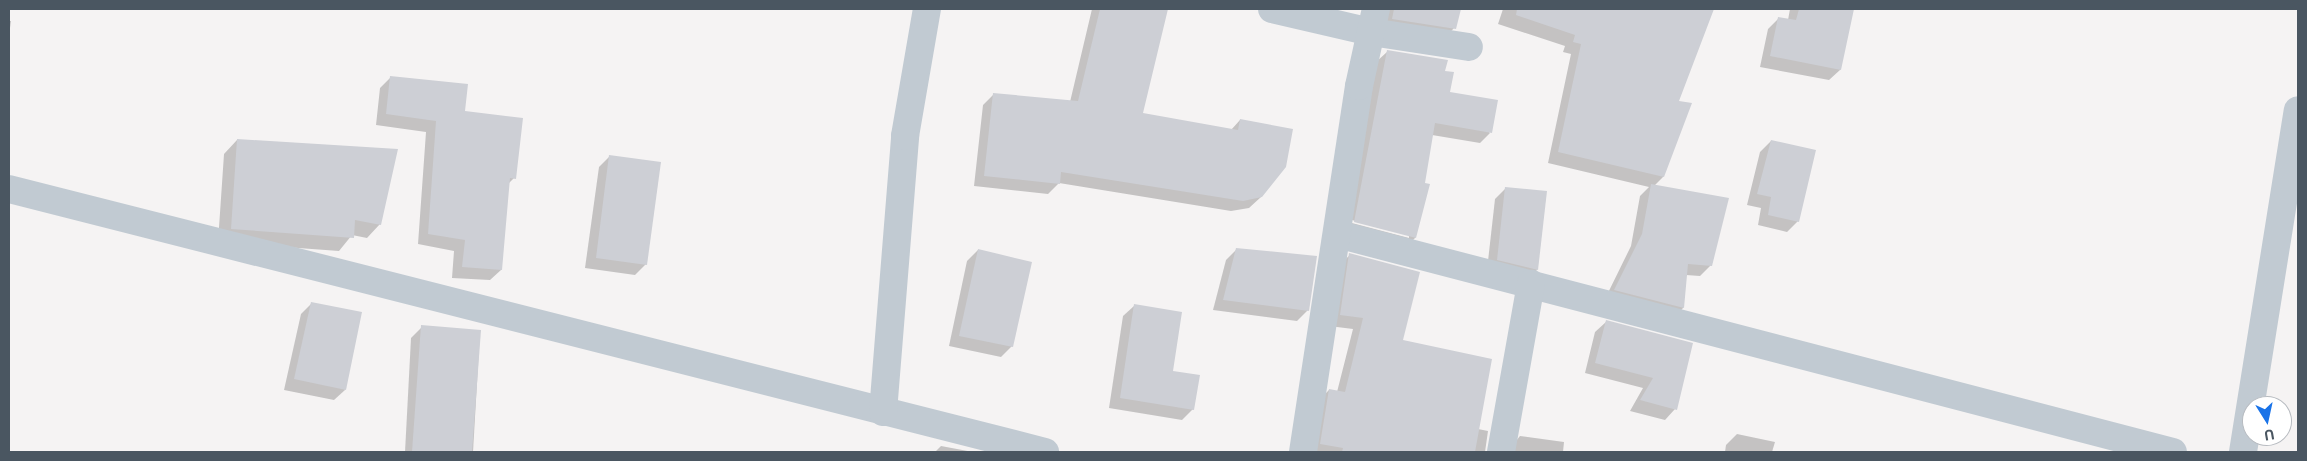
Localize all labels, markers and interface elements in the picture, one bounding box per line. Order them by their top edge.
north arrow [2242,396,2292,446]
text: U [2263,426,2276,444]

